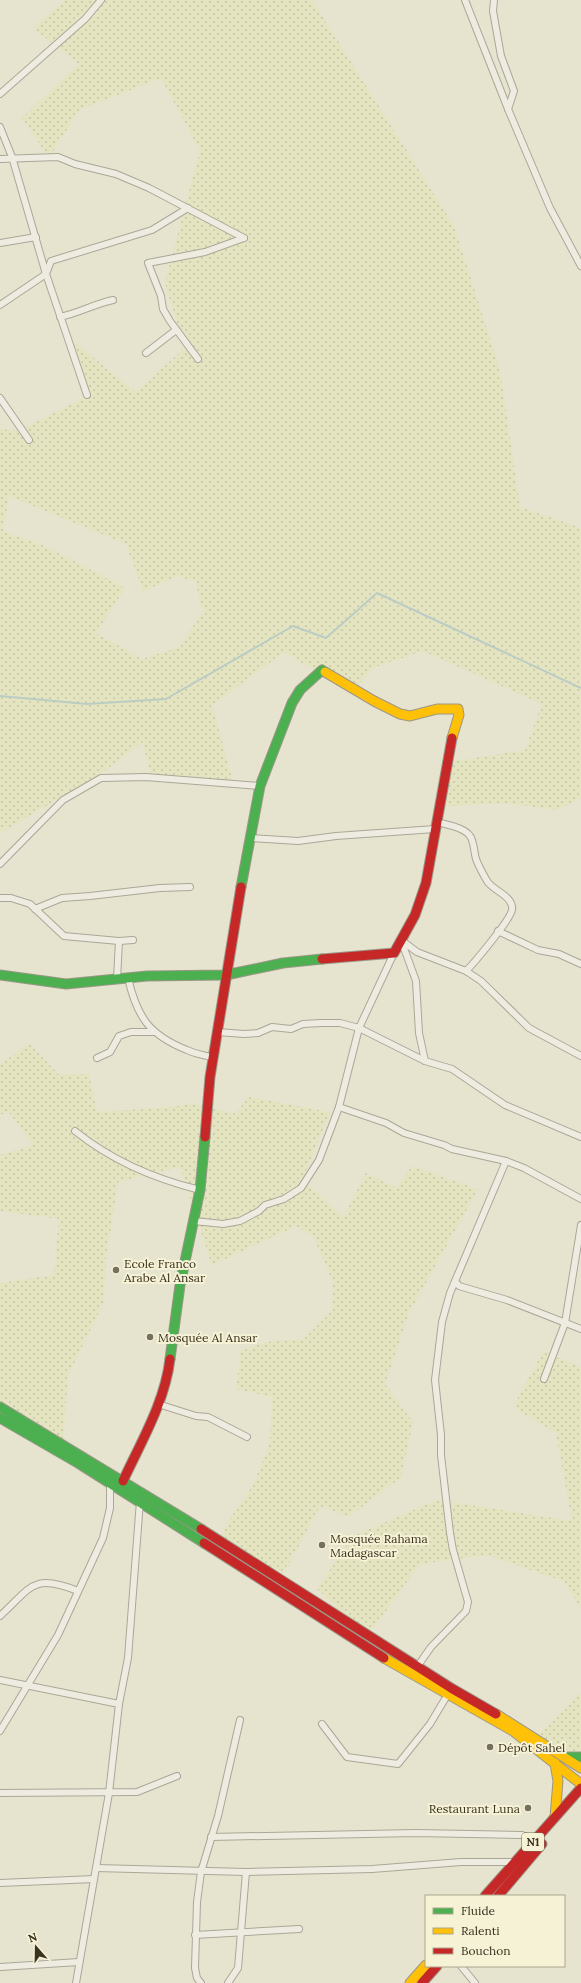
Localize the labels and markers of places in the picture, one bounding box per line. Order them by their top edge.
place label: Ecole Franco Arabe Al Ansar [123,1256,206,1285]
marker: Ecole Franco Arabe Al Ansar [111,1265,121,1275]
place label: Mosquée Al Ansar [158,1330,258,1345]
marker: Mosquée Al Ansar [145,1332,155,1342]
place label: Mosquée Rahama Madagascar [330,1531,428,1560]
marker: Mosquée Rahama Madagascar [317,1540,327,1550]
place label: Dépôt Sahel [498,1740,565,1755]
marker: Dépôt Sahel [485,1742,495,1752]
place label: Restaurant Luna [429,1801,520,1816]
marker: Restaurant Luna [523,1803,533,1813]

